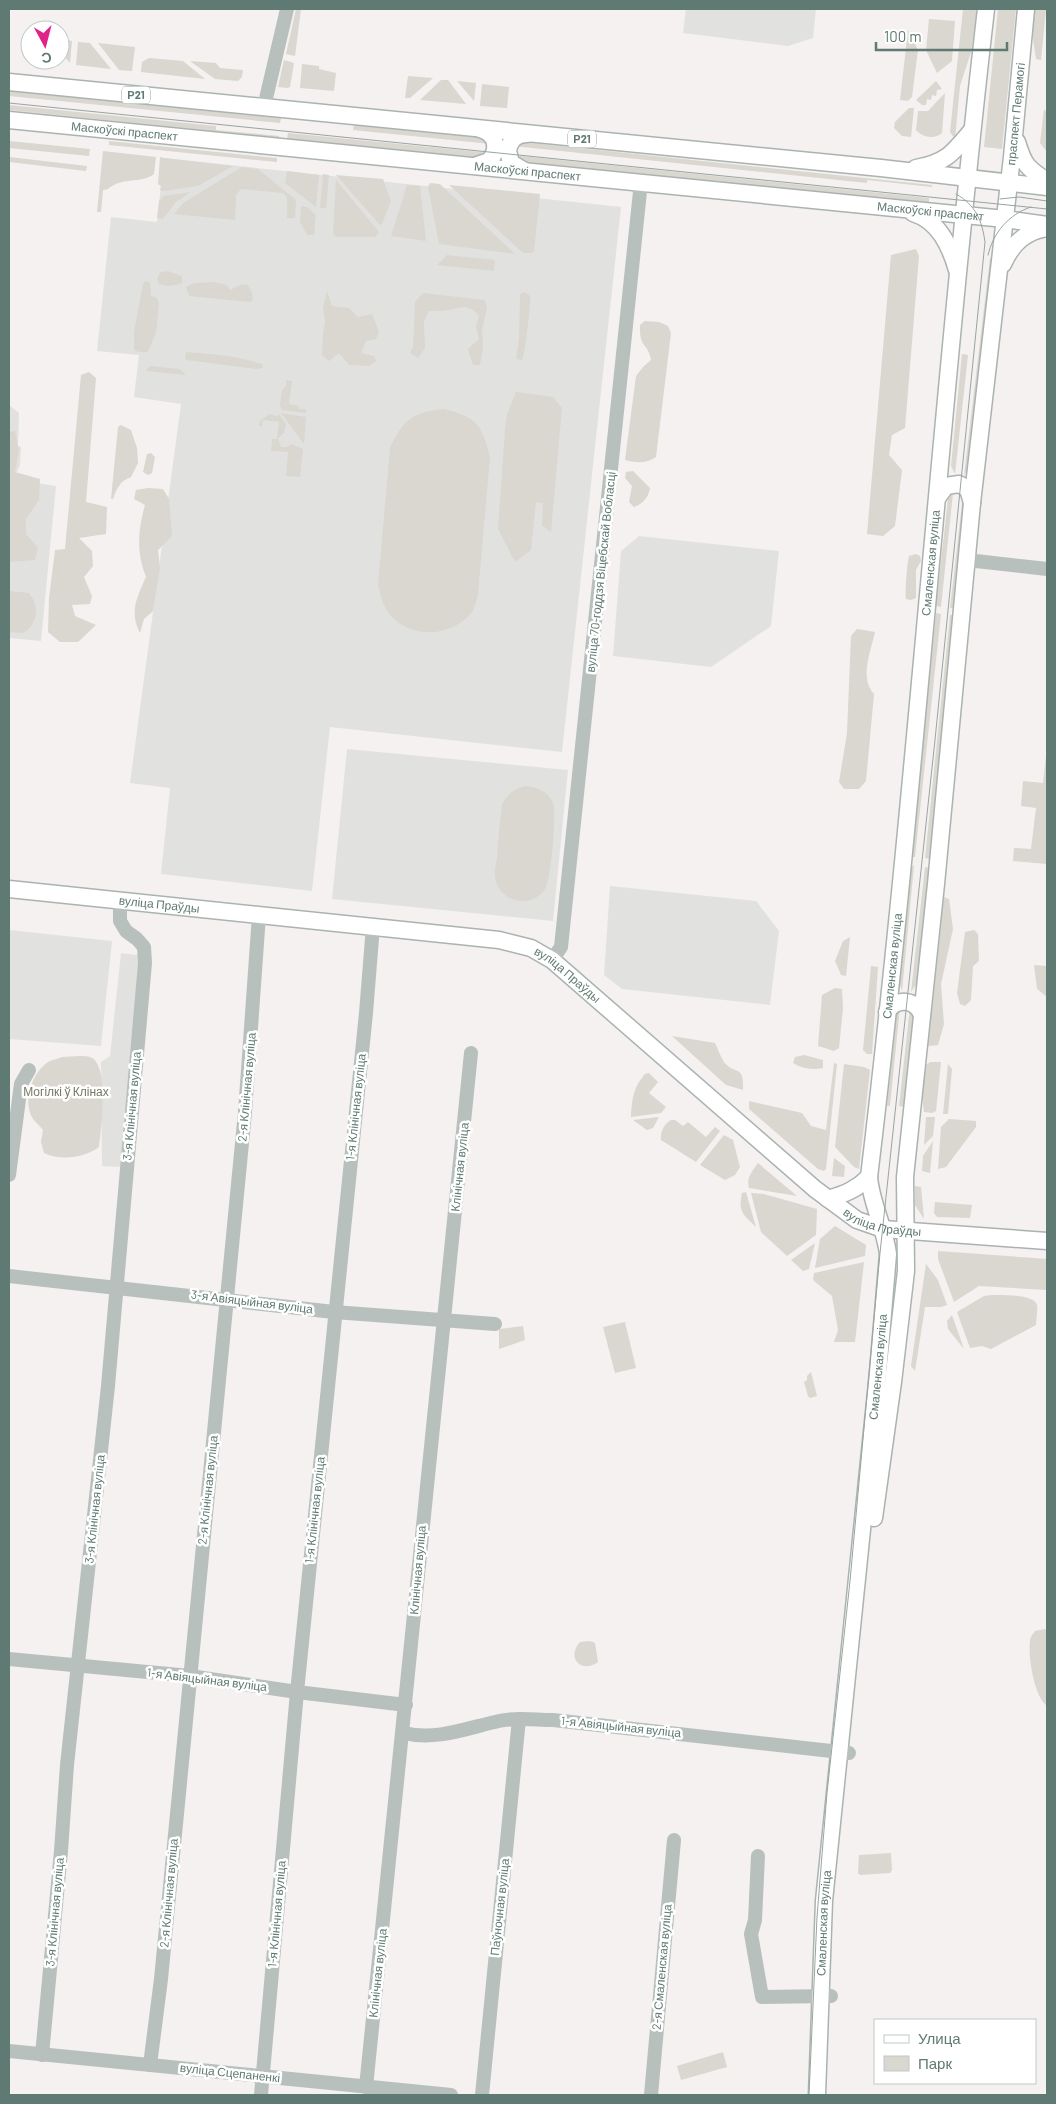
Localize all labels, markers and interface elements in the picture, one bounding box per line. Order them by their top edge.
north arrow [20,20,70,70]
scale bar [876,20,1007,52]
text: 100 m [884,27,922,45]
text: С [41,49,53,67]
street label: праспект Перамогі [1003,62,1027,166]
road number: Р21 [122,86,150,104]
street label: Маскоўскі праспект [71,118,179,143]
road number: Р21 [568,130,596,148]
street label: Маскоўскі праспект [474,158,582,183]
street label: Маскоўскі праспект [877,198,985,223]
street label: вуліца 70-годдзя Віцебскай Вобласці [582,471,619,673]
street label: Смаленская вуліца [918,509,942,616]
street label: вуліца Праўды [118,892,200,915]
street label: Смаленская вуліца [879,912,904,1020]
street label: вуліца Праўды [532,943,604,1005]
street label: 2-я Клінічная вуліца [234,1031,259,1142]
street label: 3-я Клінічная вуліца [119,1051,144,1161]
street label: 1-я Клінічная вуліца [342,1052,369,1161]
park label: Могілкі ў Клінах [23,1084,109,1099]
street label: Клінічная вуліца [447,1121,472,1212]
street label: вуліца Праўды [841,1204,922,1238]
street label: 3-я Авіяцыйная вуліца [190,1287,314,1316]
street label: Смаленская вуліца [865,1313,889,1420]
street label: 2-я Клінічная вуліца [194,1434,221,1545]
street label: 3-я Клінічная вуліца [81,1454,108,1564]
street label: 1-я Клінічная вуліца [301,1455,328,1564]
street label: Клінічная вуліца [406,1524,429,1615]
street label: 1-я Авіяцыйная вуліца [146,1665,268,1694]
street label: 1-я Авіяцыйная вуліца [560,1713,682,1740]
street label: 2-я Клінічная вуліца [156,1837,181,1948]
street label: 3-я Клінічная вуліца [42,1857,67,1967]
street label: Паўночная вуліца [487,1857,512,1956]
street label: 1-я Клінічная вуліца [264,1860,289,1968]
street label: Смаленская вуліца [813,1869,833,1976]
street label: 2-я Смаленская вуліца [649,1903,674,2030]
street label: Клінічная вуліца [365,1927,390,2018]
legend [874,2019,1036,2084]
text: Улица [918,2029,961,2047]
text: Парк [918,2054,952,2072]
street label: вуліца Сцепаненкі [179,2060,281,2085]

